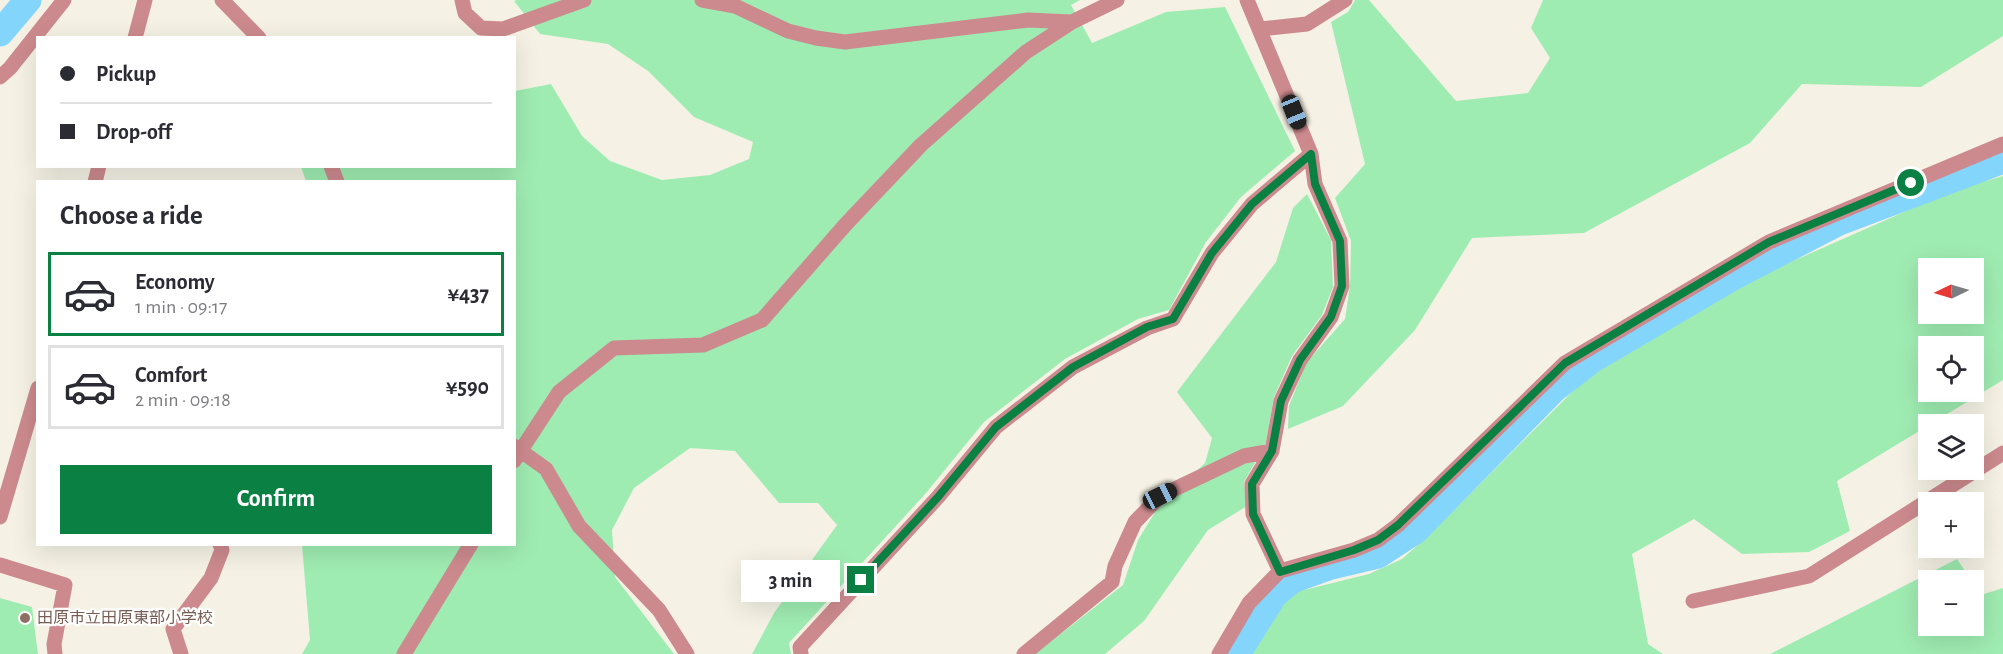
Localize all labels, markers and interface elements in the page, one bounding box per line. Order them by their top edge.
text: Pickup [96,63,156,85]
car [1279,92,1309,132]
text: Drop-off [96,121,172,143]
route start [1897,169,1924,196]
text: Choose a ride [60,202,203,229]
north arrow [1918,258,1984,324]
map controls [1918,258,1984,636]
icon: car [63,267,117,321]
text: Economy [135,271,215,293]
text: ¥437 [447,283,489,305]
text: 1 min · 09:17 [135,297,227,317]
button: locate [1918,336,1984,402]
icon: car [63,360,117,414]
text: Comfort [135,364,207,386]
text: ¥590 [446,376,489,398]
text: 2 min · 09:18 [135,390,231,410]
button: layers [1918,414,1984,480]
button: Confirm [60,465,492,534]
car [1140,480,1180,512]
button: + [1918,492,1984,558]
callout: 3 min [741,559,840,601]
route end [847,566,874,593]
button: − [1918,570,1984,636]
text: 3 min [769,571,812,591]
place label: 田原市立田原東部小学校 [37,609,213,626]
marker: 田原市立田原東部小学校 [18,611,32,625]

